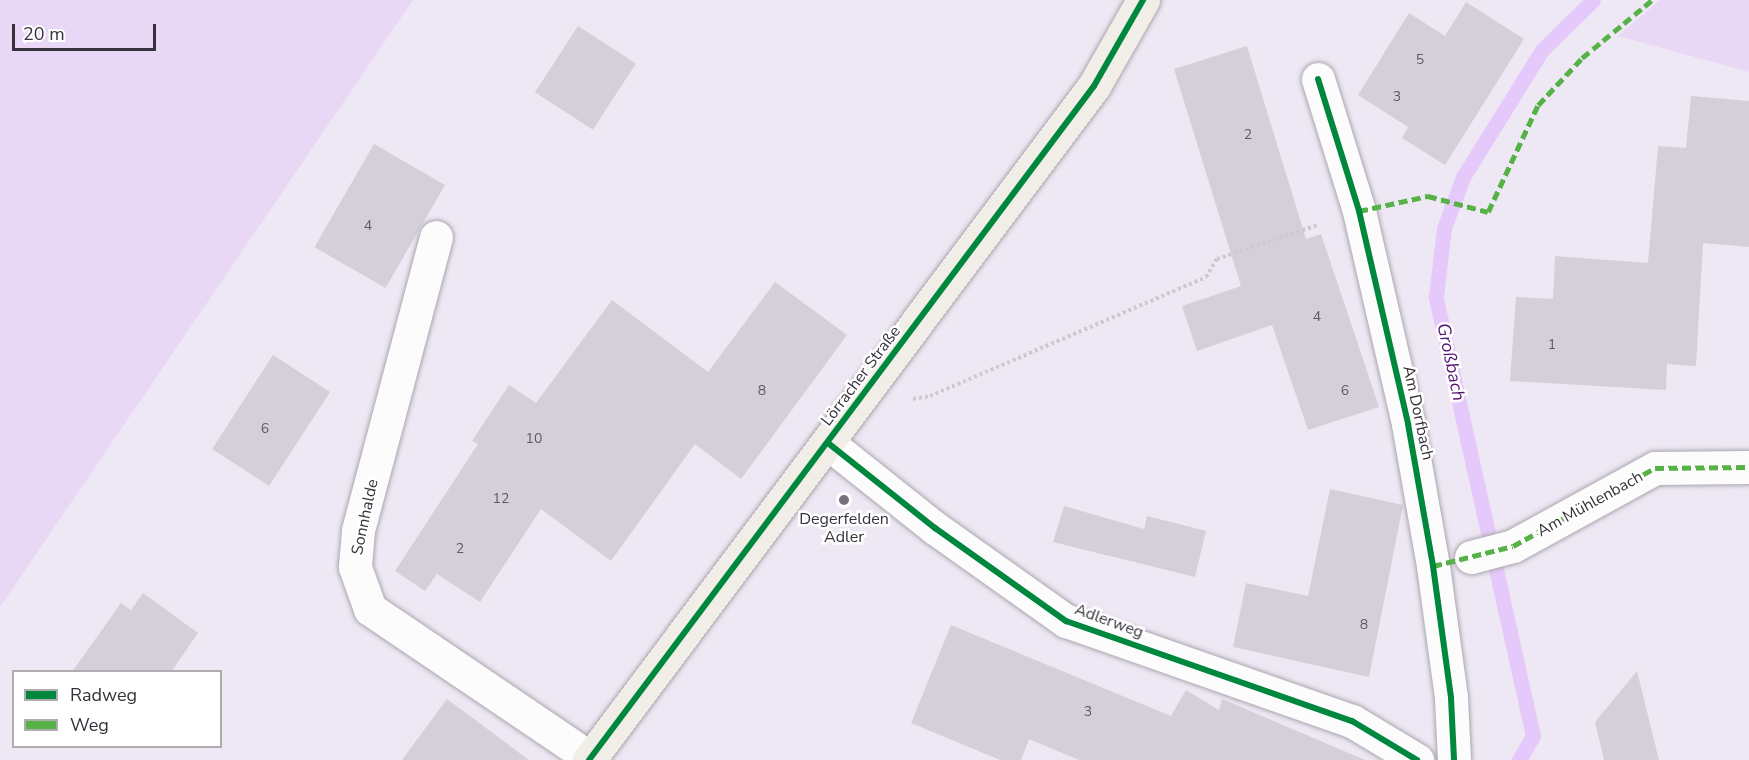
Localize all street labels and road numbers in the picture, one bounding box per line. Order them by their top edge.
street label: Lörracher Straße [817,322,905,430]
street label: Am Dorfbach [1399,364,1437,462]
street label: Am Mühlenbach [1534,467,1646,541]
street label: Sonnhalde [348,477,382,557]
street label: Adlerweg [1072,600,1146,642]

